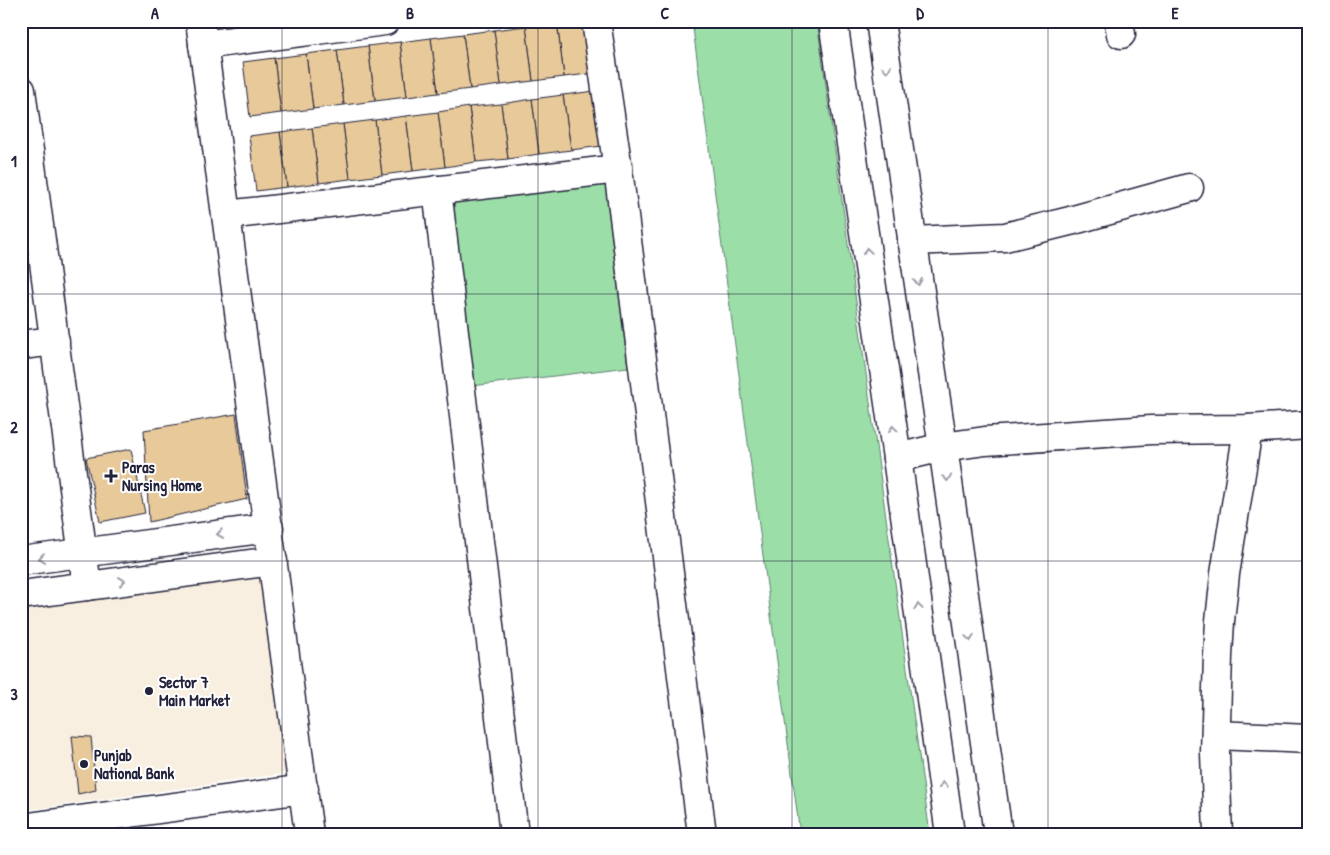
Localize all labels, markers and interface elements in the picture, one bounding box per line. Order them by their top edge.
text: A [151,2,159,24]
text: B [406,2,414,24]
text: C [661,2,670,24]
text: D [916,2,924,24]
text: E [1171,2,1179,24]
one-way arrow [881,66,892,74]
text: 1 [11,150,17,172]
one-way arrow [862,247,873,255]
one-way arrow [913,278,923,286]
text: 2 [10,416,18,438]
one-way arrow [888,425,899,433]
place label: Paras Nursing Home [122,456,203,497]
marker: Paras Nursing Home [104,469,118,483]
one-way arrow [942,473,952,482]
one-way arrow [216,529,225,539]
one-way arrow [38,552,46,563]
one-way arrow [117,577,126,587]
one-way arrow [913,603,924,611]
one-way arrow [964,635,975,643]
place label: Sector 7 Main Market [159,671,230,711]
text: 3 [10,683,18,705]
marker: Sector 7 Main Market [143,685,155,697]
place label: Punjab National Bank [94,744,174,784]
marker: Punjab National Bank [78,758,90,770]
one-way arrow [938,781,949,789]

